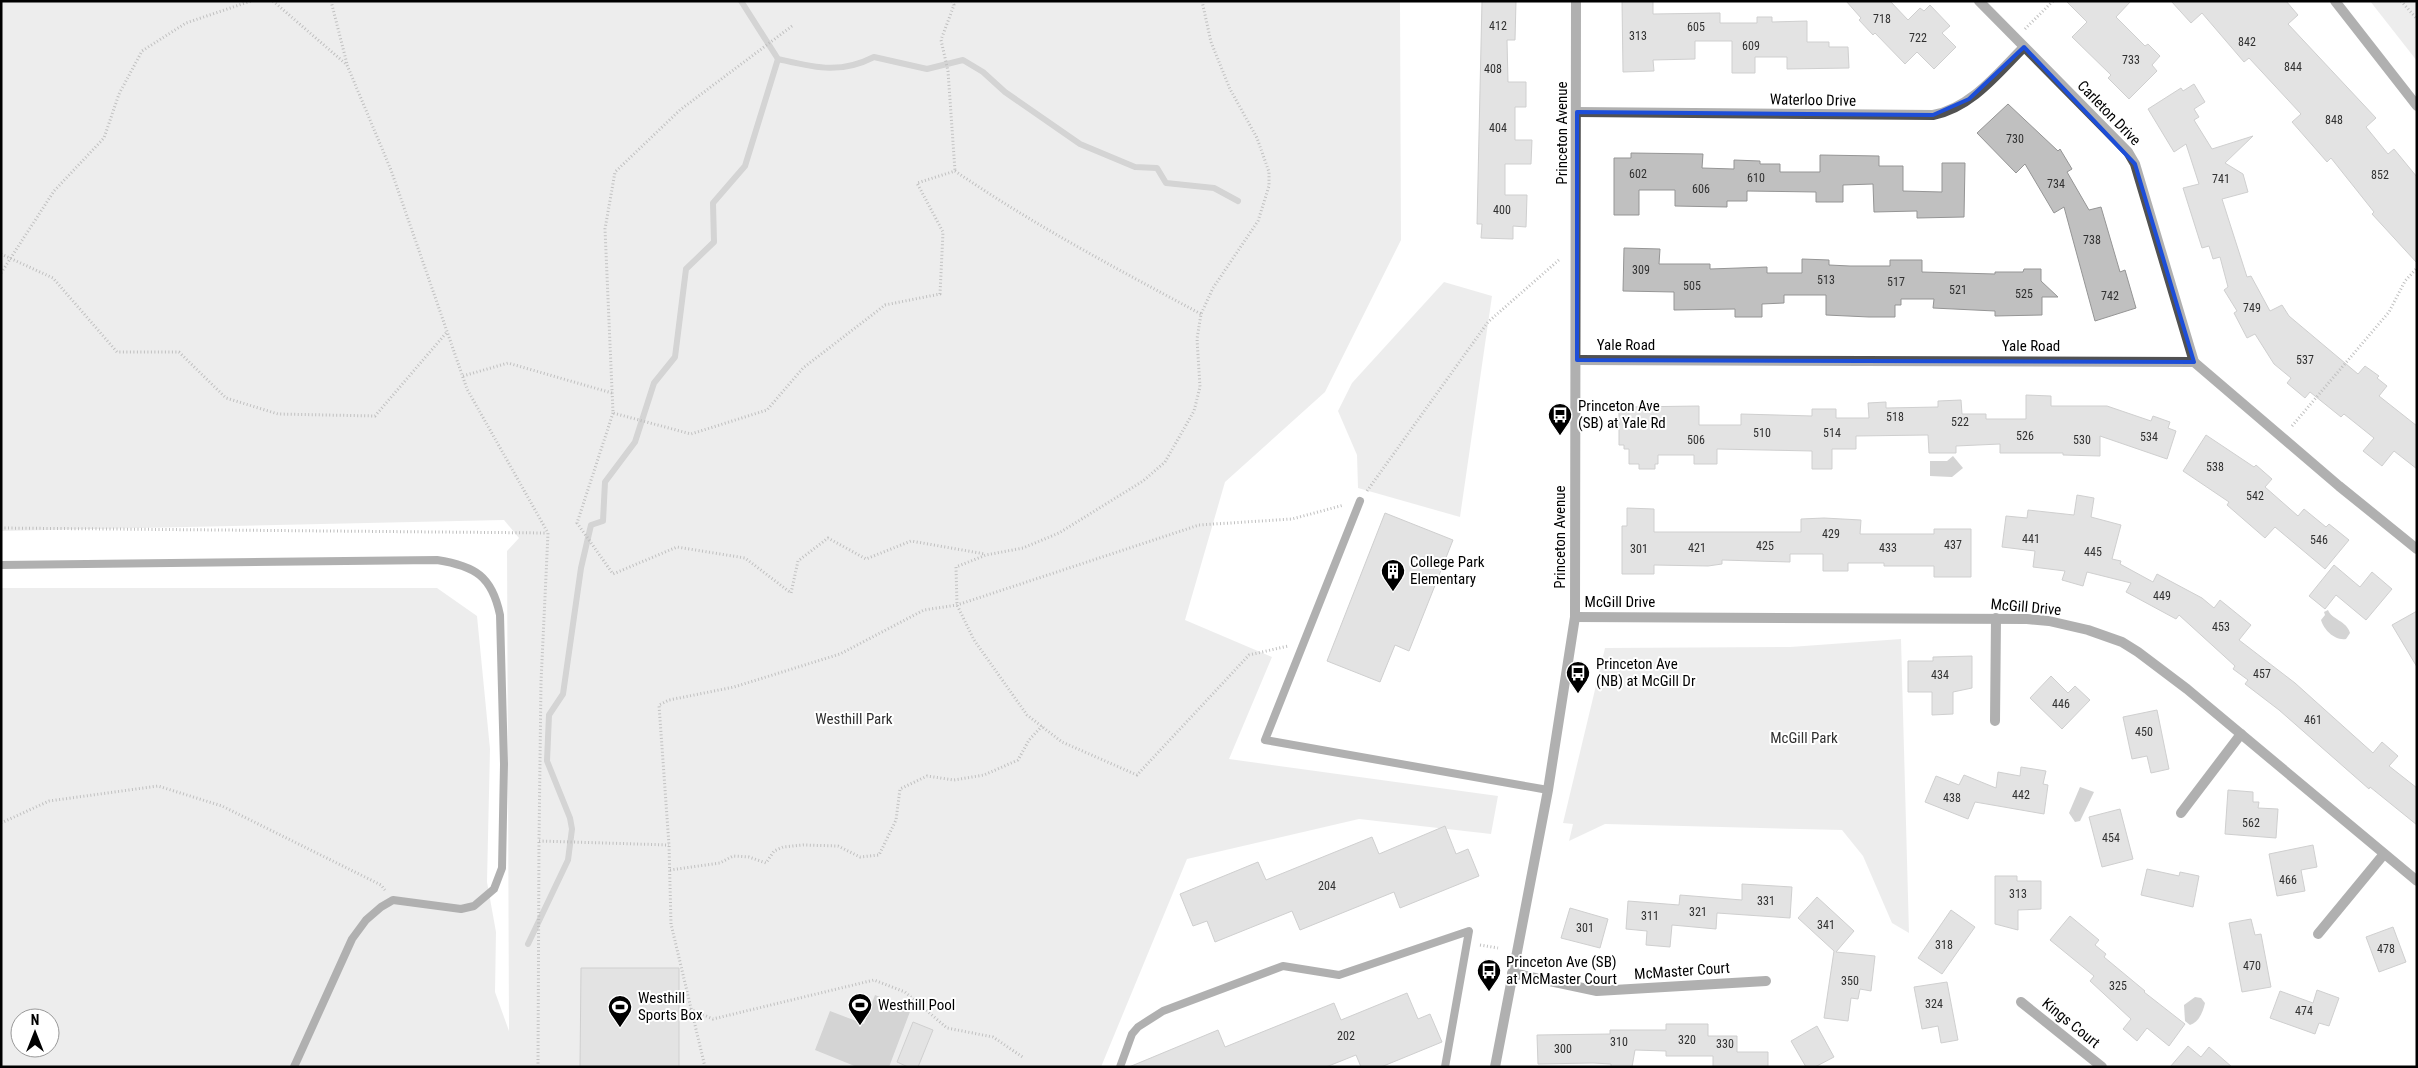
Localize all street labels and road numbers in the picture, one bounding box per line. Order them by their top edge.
street label: Carleton Drive [2074,77,2144,149]
street label: Princeton Avenue [1553,81,1571,185]
street label: Waterloo Drive [1770,90,1856,110]
street label: Yale Road [1597,336,1655,354]
street label: Yale Road [2002,337,2060,355]
street label: Princeton Avenue [1551,485,1569,589]
street label: McGill Drive [1585,593,1655,611]
street label: McGill Drive [1990,595,2062,619]
street label: McMaster Court [1634,959,1730,983]
street label: Kings Court [2038,994,2104,1052]

